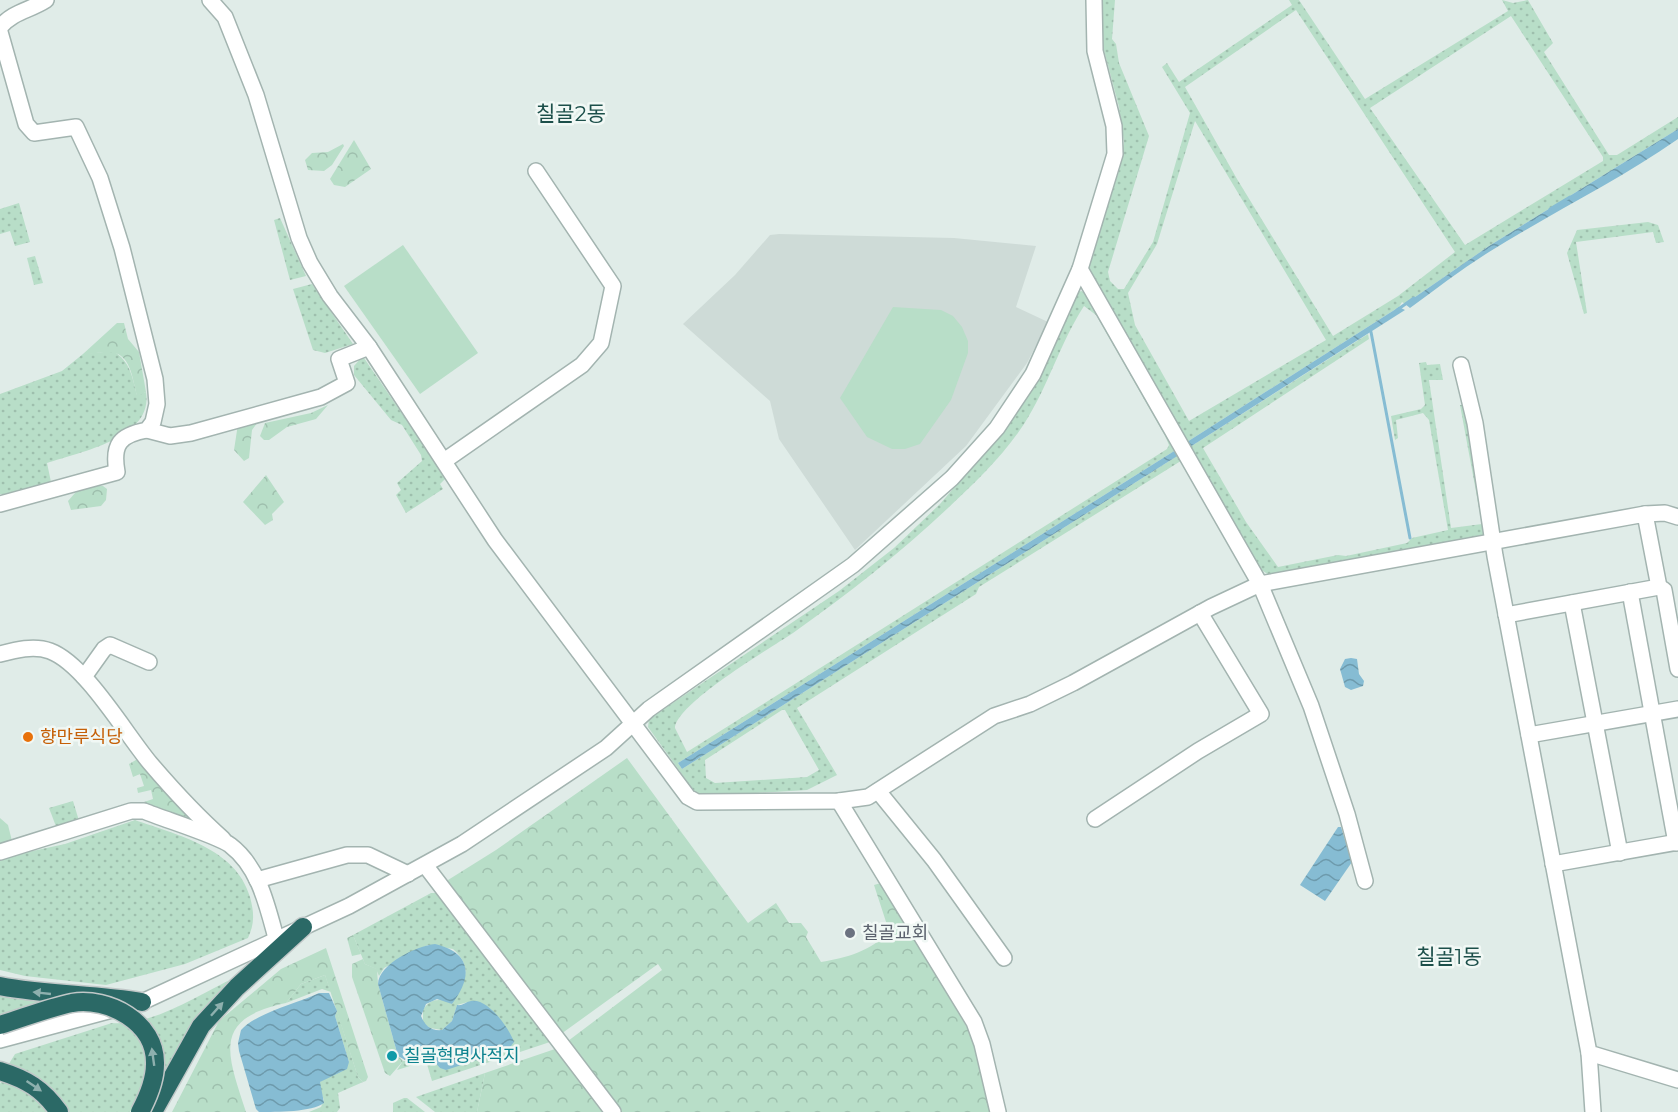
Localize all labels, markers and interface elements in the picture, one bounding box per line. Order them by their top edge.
district label: 칠골2동 [536,101,606,126]
place label: 향만루식당 [40,726,123,748]
marker: 향만루식당 [21,730,35,744]
place label: 칠골교회 [862,922,928,944]
marker: 칠골교회 [843,926,857,940]
district label: 칠골1동 [1416,944,1482,969]
one-way arrow [33,988,52,998]
one-way arrow [210,1002,223,1017]
place label: 칠골혁명사적지 [404,1045,520,1067]
one-way arrow [149,1047,158,1066]
marker: 칠골혁명사적지 [385,1049,399,1063]
one-way arrow [25,1080,41,1092]

